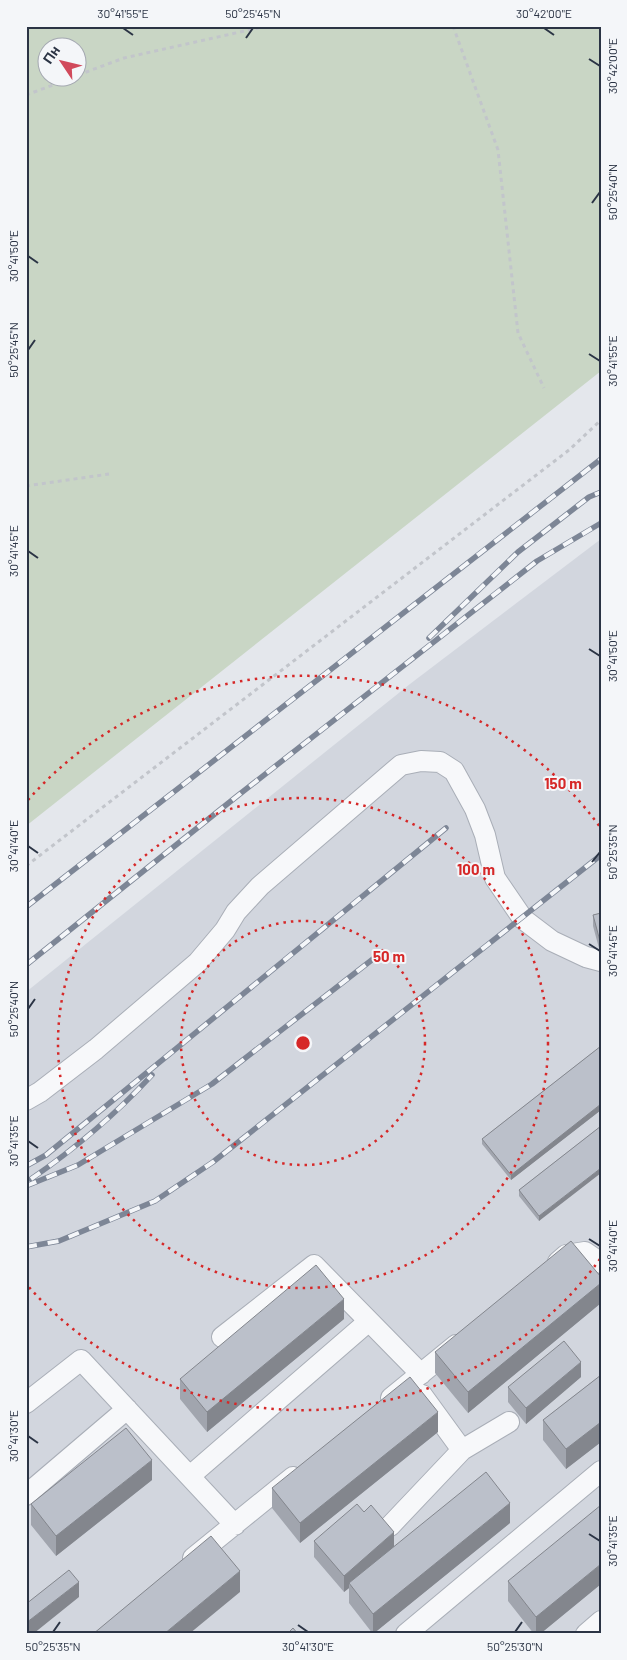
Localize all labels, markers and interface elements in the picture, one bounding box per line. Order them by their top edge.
text: 30°41'55"E [97,6,149,20]
text: 50°25'45"N [225,6,281,20]
text: 30°42'00"E [516,6,572,20]
north arrow [38,38,88,88]
text: 30°42'00"E [605,38,619,94]
text: Пн [39,42,63,67]
text: 50°25'40"N [605,164,619,220]
text: 30°41'50"E [6,230,20,282]
text: 50°25'45"N [6,322,20,378]
text: 30°41'55"E [605,335,619,387]
text: 30°41'45"E [6,525,20,577]
text: 30°41'50"E [605,630,619,682]
text: 150 m [544,774,582,792]
text: 30°41'40"E [6,820,20,872]
text: 50°25'35"N [605,824,619,880]
text: 100 m [457,860,495,878]
text: 30°41'45"E [605,925,619,977]
text: 50 m [373,947,405,965]
text: 50°25'40"N [6,981,20,1037]
centre of rings [294,1034,312,1052]
text: 30°41'35"E [6,1115,20,1167]
text: 30°41'40"E [605,1220,619,1272]
text: 30°41'30"E [6,1410,20,1462]
text: 30°41'35"E [605,1515,619,1567]
text: 50°25'35"N [25,1639,81,1653]
text: 30°41'30"E [282,1639,334,1653]
text: 50°25'30"N [487,1639,543,1653]

